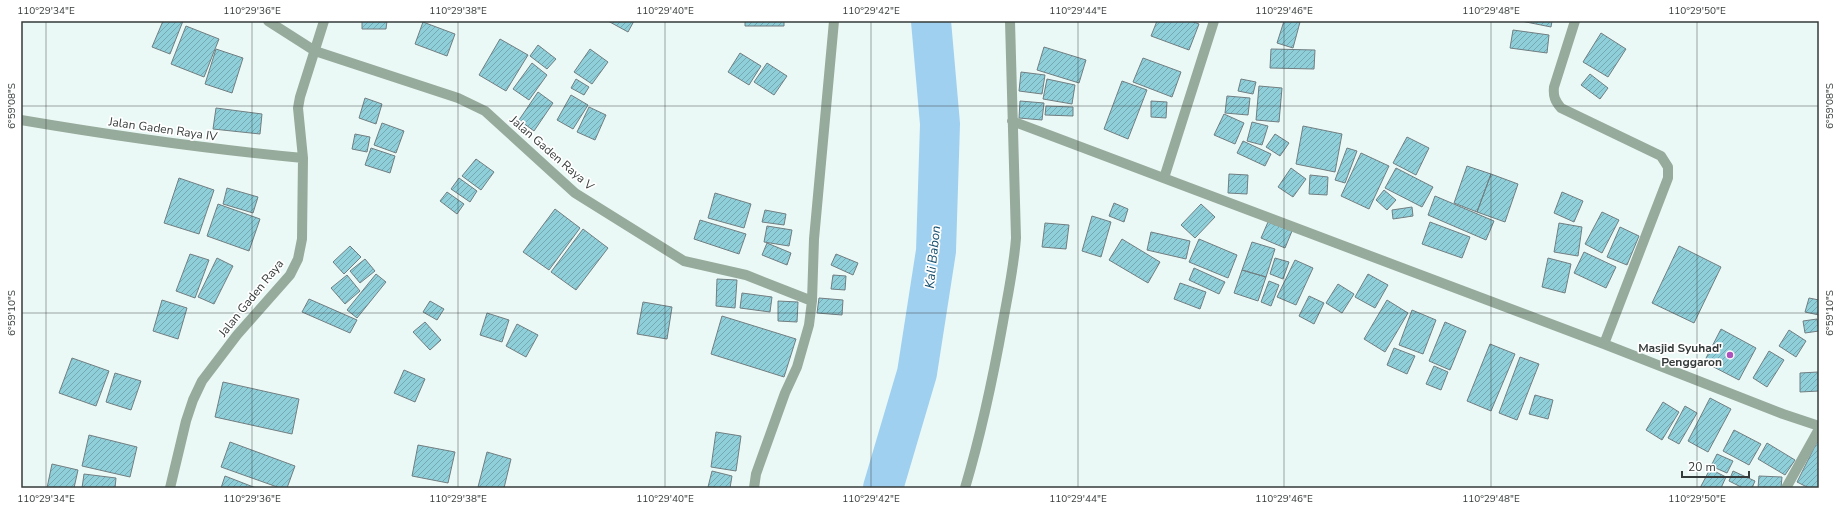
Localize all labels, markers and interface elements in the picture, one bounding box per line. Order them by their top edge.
text: 110°29'34"E [17,4,75,18]
text: 110°29'36"E [223,4,281,18]
text: 110°29'38"E [429,4,487,18]
text: 110°29'40"E [636,4,694,18]
text: 110°29'42"E [842,4,900,18]
text: 110°29'44"E [1049,4,1107,18]
text: 110°29'46"E [1255,4,1313,18]
text: 110°29'48"E [1462,4,1520,18]
text: 110°29'50"E [1668,4,1726,18]
text: 6°59'08"S [5,83,19,129]
text: 6°59'08"S [1823,83,1837,129]
street label: Jalan Gaden Raya V [506,111,598,194]
street label: Jalan Gaden Raya IV [107,113,219,145]
water label: Kali Babon [921,225,945,289]
street label: Jalan Gaden Raya [214,256,287,341]
text: 6°59'10"S [5,290,19,336]
text: 6°59'10"S [1823,290,1837,336]
place label: Masjid Syuhad' Penggaron [1638,340,1722,370]
marker: Masjid Syuhad' Penggaron [1725,350,1735,360]
scale bar [1682,453,1749,479]
text: 20 m [1688,459,1716,475]
text: 110°29'34"E [17,492,75,506]
text: 110°29'36"E [223,492,281,506]
text: 110°29'38"E [429,492,487,506]
text: 110°29'40"E [636,492,694,506]
text: 110°29'42"E [842,492,900,506]
text: 110°29'44"E [1049,492,1107,506]
text: 110°29'46"E [1255,492,1313,506]
text: 110°29'48"E [1462,492,1520,506]
text: 110°29'50"E [1668,492,1726,506]

